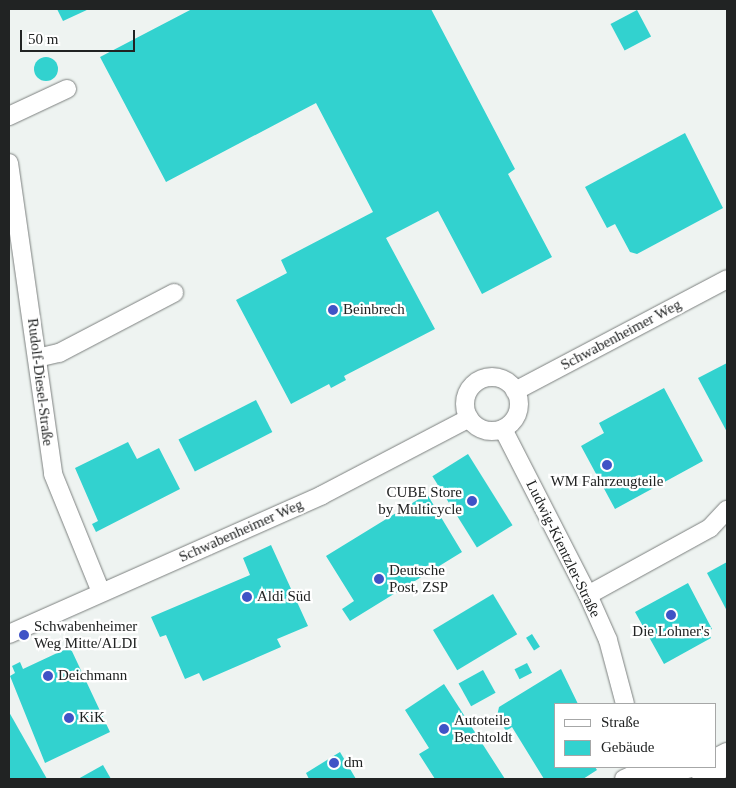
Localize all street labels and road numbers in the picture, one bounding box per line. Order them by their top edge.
street label: Schwabenheimer Weg [558,296,684,374]
street label: Rudolf-Diesel-Straße [23,317,57,447]
street label: Ludwig-Kientzler-Straße [522,477,604,621]
street label: Schwabenheimer Weg [176,495,306,567]

